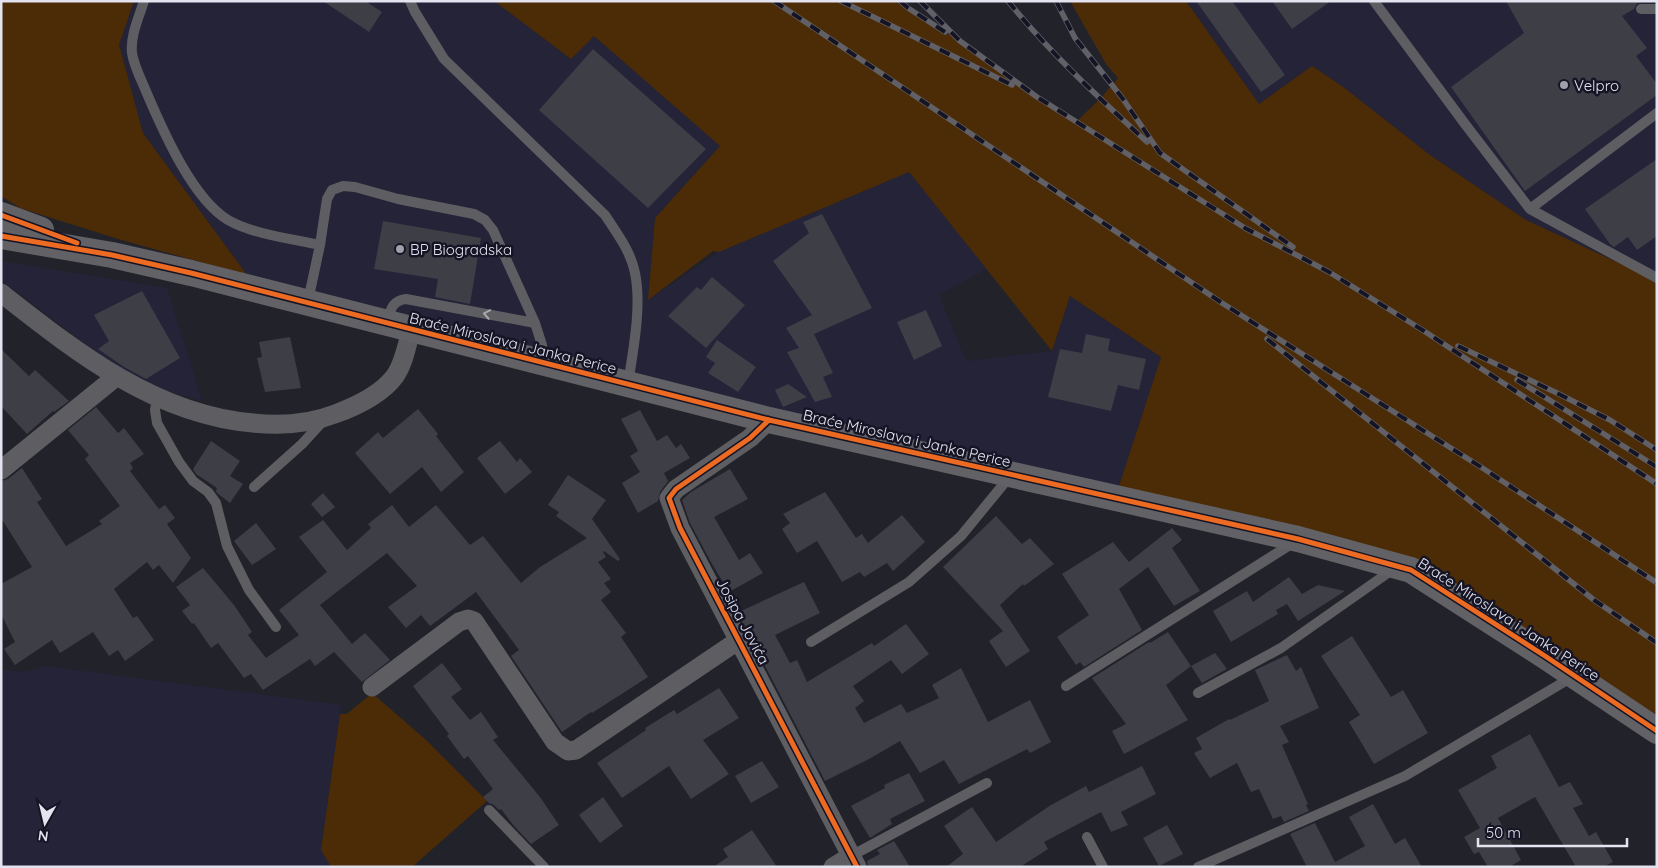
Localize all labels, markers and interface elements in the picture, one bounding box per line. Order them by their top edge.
place label: Velpro [1574,76,1619,95]
marker: Velpro [1558,79,1570,91]
place label: BP Biogradska [410,240,512,259]
marker: BP Biogradska [394,243,406,255]
street label: Braće Miroslava i Janka Perice [408,308,618,378]
one-way arrow [483,309,491,320]
street label: Braće Miroslava i Janka Perice [801,405,1013,471]
street label: Braće Miroslava i Janka Perice [1415,553,1603,685]
street label: Josipa Jovića [712,574,774,668]
north arrow [20,798,70,848]
scale bar [1478,816,1627,848]
text: 50 m [1486,823,1521,842]
text: N [37,826,50,846]

